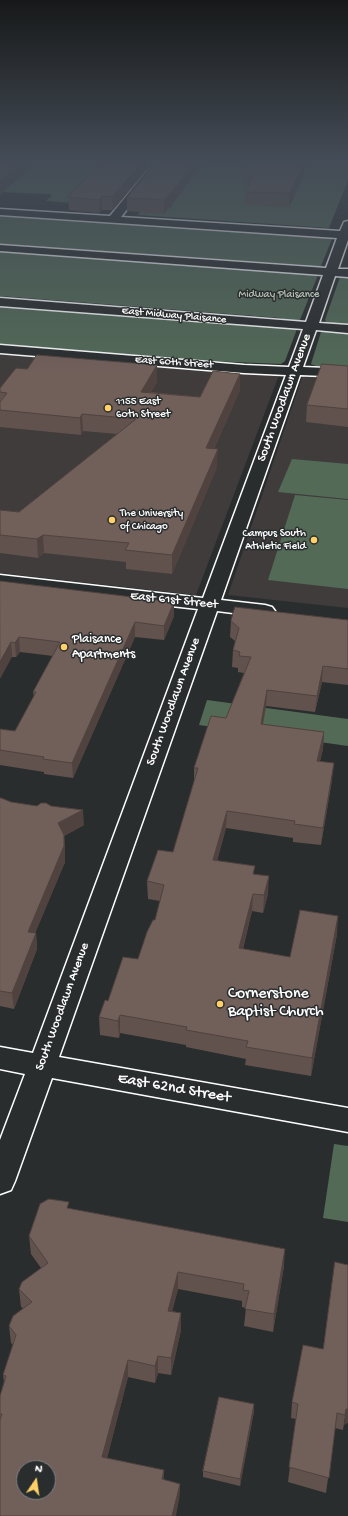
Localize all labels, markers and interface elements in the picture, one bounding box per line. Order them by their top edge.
park label: Midway Plaisance [239,288,319,302]
street label: East Midway Plaisance [121,305,227,327]
street label: South Woodlawn Avenue [255,332,315,464]
street label: East 60th Street [135,354,213,372]
place label: 1155 East 60th Street [116,395,170,421]
marker: 1155 East 60th Street [103,403,113,413]
place label: The University of Chicago [120,507,183,533]
marker: The University of Chicago [107,515,117,525]
place label: Campus South Athletic Field [243,527,306,553]
marker: Campus South Athletic Field [309,535,319,545]
street label: East 61st Street [129,589,219,613]
place label: Plaisance Apartments [72,632,135,663]
street label: South Woodlawn Avenue [144,636,204,768]
marker: Plaisance Apartments [59,642,69,652]
street label: South Woodlawn Avenue [33,941,93,1073]
place label: Cornerstone Baptist Church [228,985,324,1023]
marker: Cornerstone Baptist Church [215,999,225,1009]
street label: East 62nd Street [116,1070,232,1108]
north arrow [16,1460,56,1500]
text: N [34,1463,43,1476]

